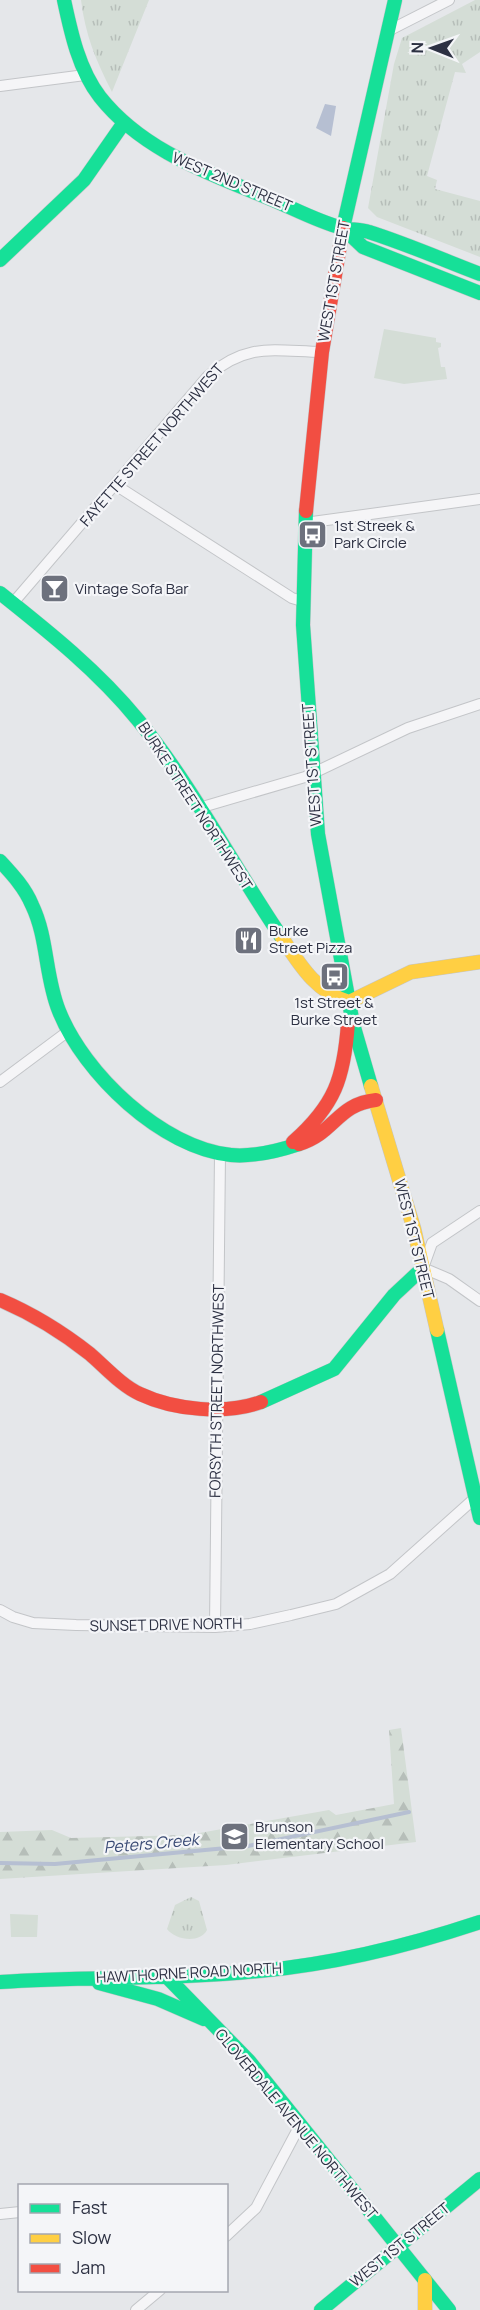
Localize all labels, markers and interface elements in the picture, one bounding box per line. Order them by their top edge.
north arrow [402,18,462,78]
text: N [406,42,428,54]
street label: WEST 2ND STREET [169,147,295,216]
street label: WEST 1ST STREET [312,218,355,343]
street label: FAYETTE STREET NORTHWEST [75,359,228,531]
place label: 1st Streek & Park Circle [334,515,415,553]
bus stop icon: 1st Streek & Park Circle [297,519,329,551]
bar icon: Vintage Sofa Bar [38,573,70,605]
place label: Vintage Sofa Bar [75,578,189,599]
street label: WEST 1ST STREET [297,703,326,827]
street label: BURKE STREET NORTHWEST [133,718,258,894]
place label: Burke Street Pizza [269,920,352,958]
restaurant icon: Burke Street Pizza [232,924,264,956]
bus stop icon: 1st Street & Burke Street [318,960,350,992]
place label: 1st Street & Burke Street [291,992,377,1030]
street label: WEST 1ST STREET [389,1177,440,1301]
street label: FORSYTH STREET NORTHWEST [204,1284,229,1498]
street label: SUNSET DRIVE NORTH [89,1613,243,1636]
place label: Brunson Elementary School [255,1816,384,1854]
school or university icon: Brunson Elementary School [218,1820,250,1852]
water label: Peters Creek [103,1828,201,1858]
street label: HAWTHORNE ROAD NORTH [95,1957,283,1988]
street label: CLOVERDALE AVENUE NORTHWEST [210,2024,382,2223]
legend [18,2184,228,2292]
text: Fast [72,2195,107,2219]
street label: WEST 1ST STREET [345,2198,454,2292]
text: Slow [72,2225,112,2249]
text: Jam [72,2255,106,2279]

